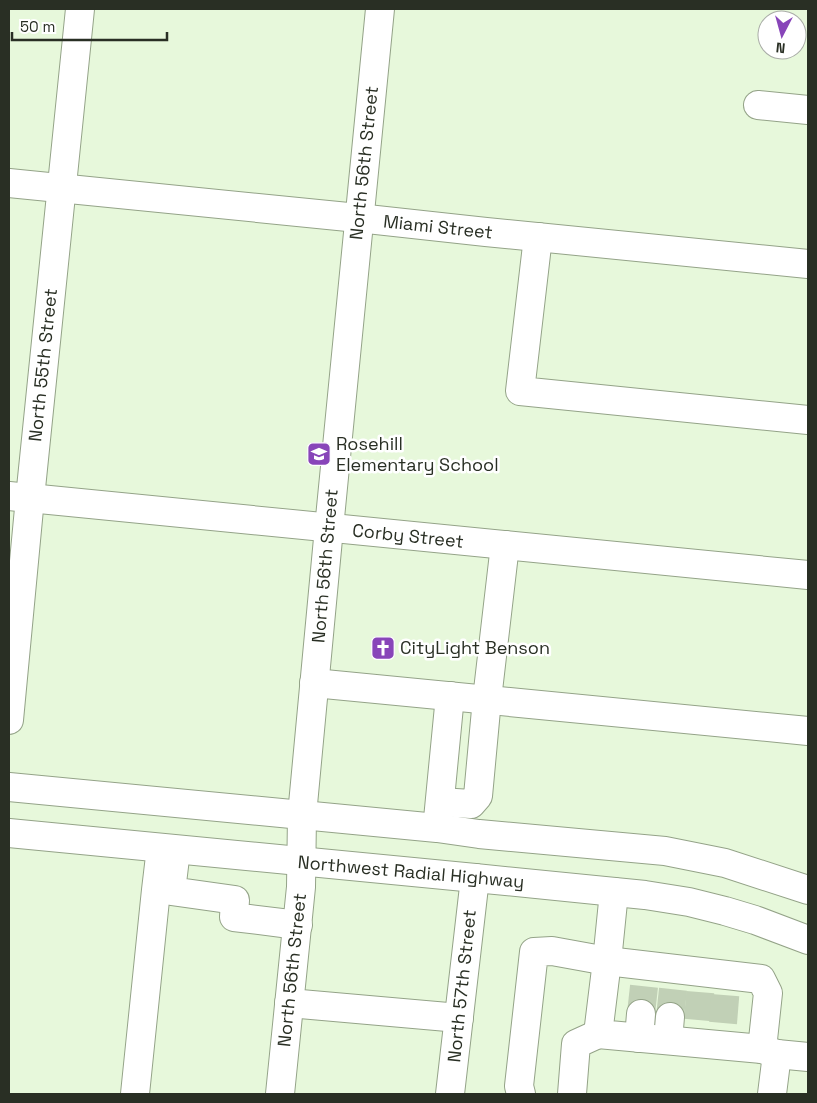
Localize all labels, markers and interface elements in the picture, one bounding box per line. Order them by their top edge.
scale bar [12,10,168,42]
north arrow [757,10,807,60]
text: 50 m [20,17,55,36]
text: N [775,38,786,57]
street label: North 56th Street [344,85,383,241]
street label: Miami Street [382,209,494,244]
street label: North 55th Street [23,287,62,443]
place label: Rosehill Elementary School [336,432,499,476]
school or university icon: Rosehill Elementary School [306,441,332,467]
street label: North 56th Street [306,488,343,644]
street label: Corby Street [351,518,465,553]
church icon: CityLight Benson [370,635,396,661]
place label: CityLight Benson [400,636,550,659]
street label: Northwest Radial Highway [297,850,525,893]
street label: North 56th Street [272,892,311,1048]
street label: North 57th Street [442,908,481,1063]

